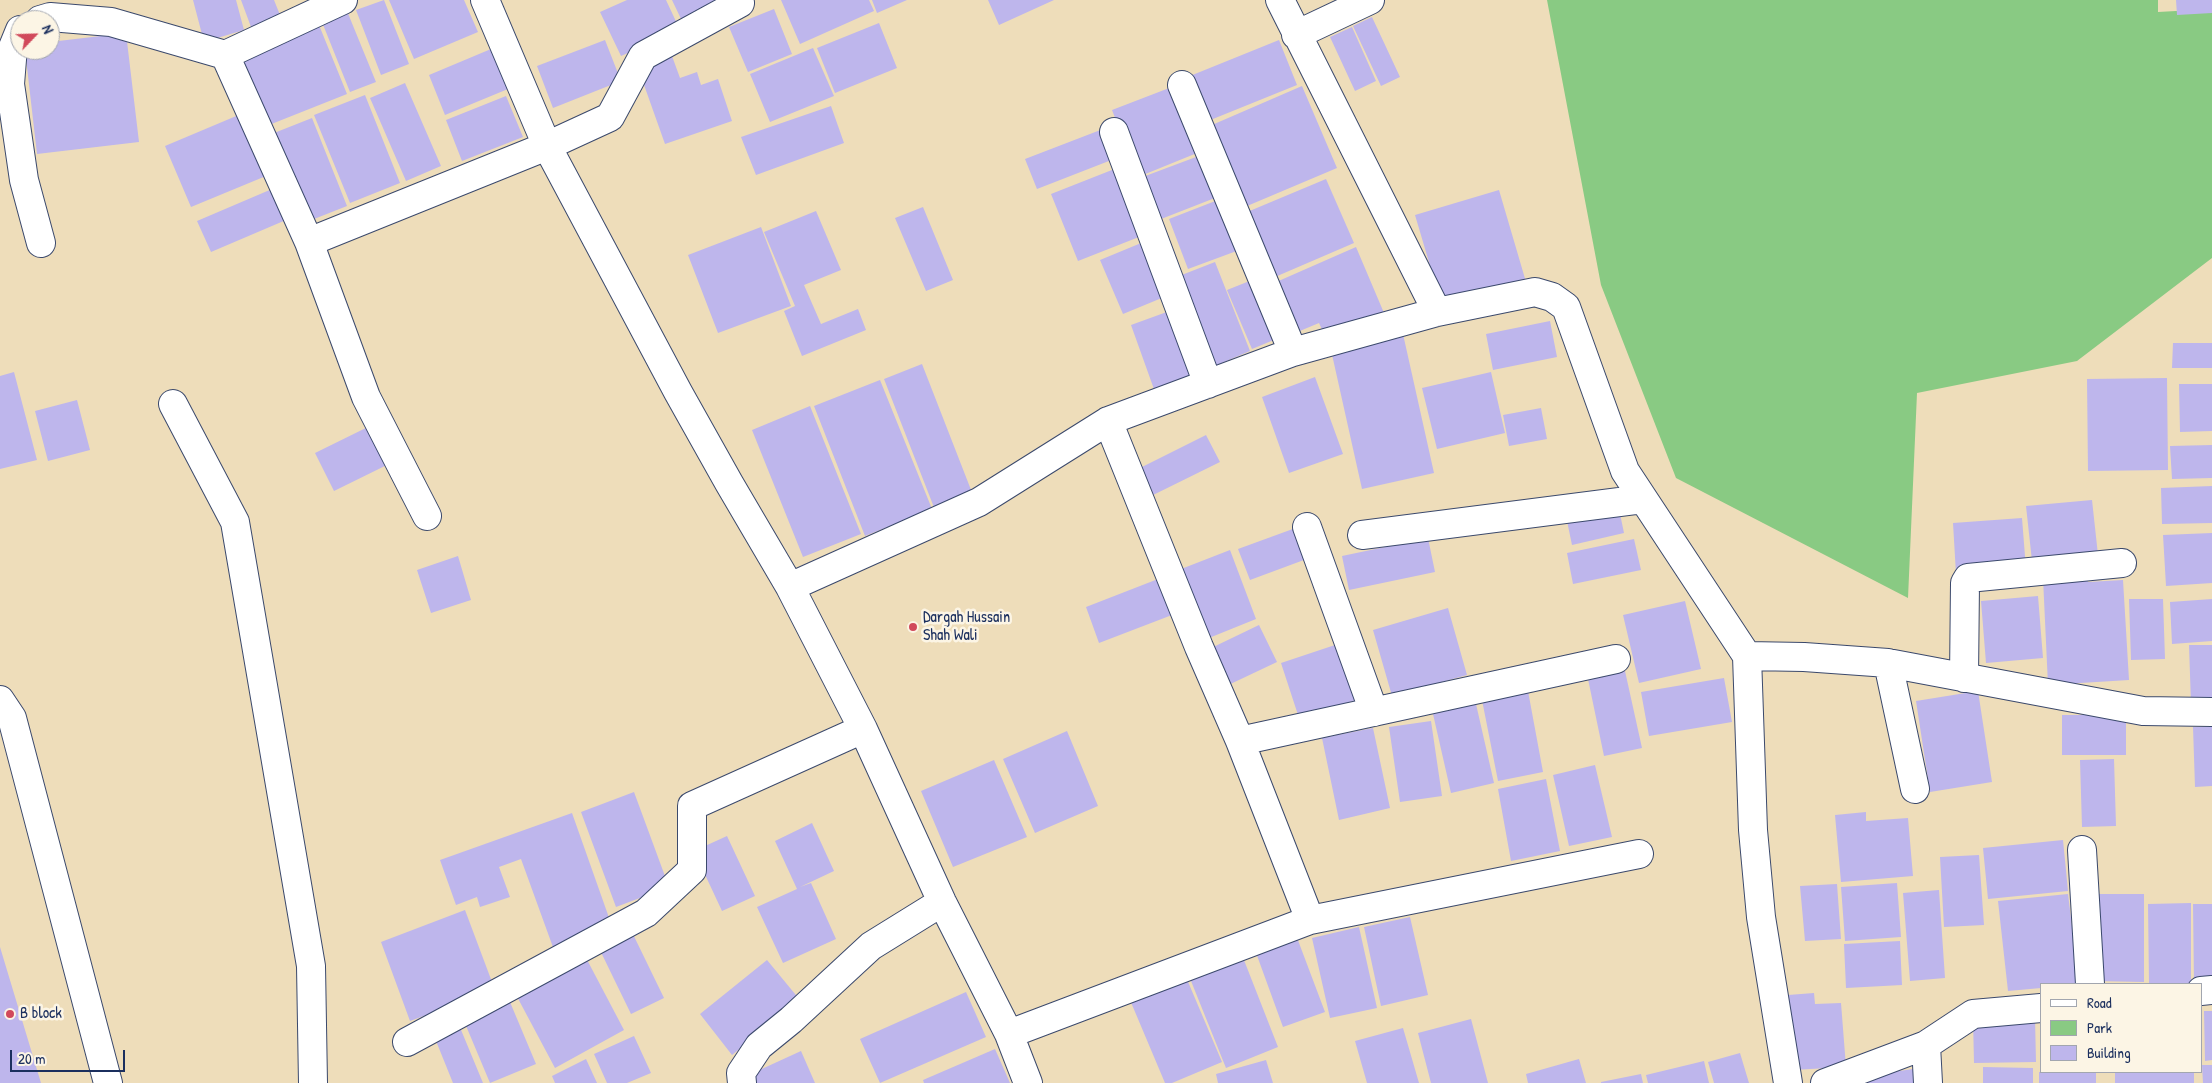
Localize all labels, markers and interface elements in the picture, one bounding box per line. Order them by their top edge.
north arrow [10,10,60,60]
text: N [38,22,58,36]
place label: Dargah Hussain Shah Wali [923,608,1010,646]
marker: Dargah Hussain Shah Wali [907,621,919,633]
legend [2040,983,2202,1073]
text: Road [2087,992,2112,1013]
place label: B block [20,1004,62,1024]
marker: B block [4,1008,16,1020]
text: Park [2087,1017,2112,1038]
scale bar [12,1040,128,1072]
text: Building [2087,1042,2131,1063]
text: 20 m [18,1048,45,1069]

